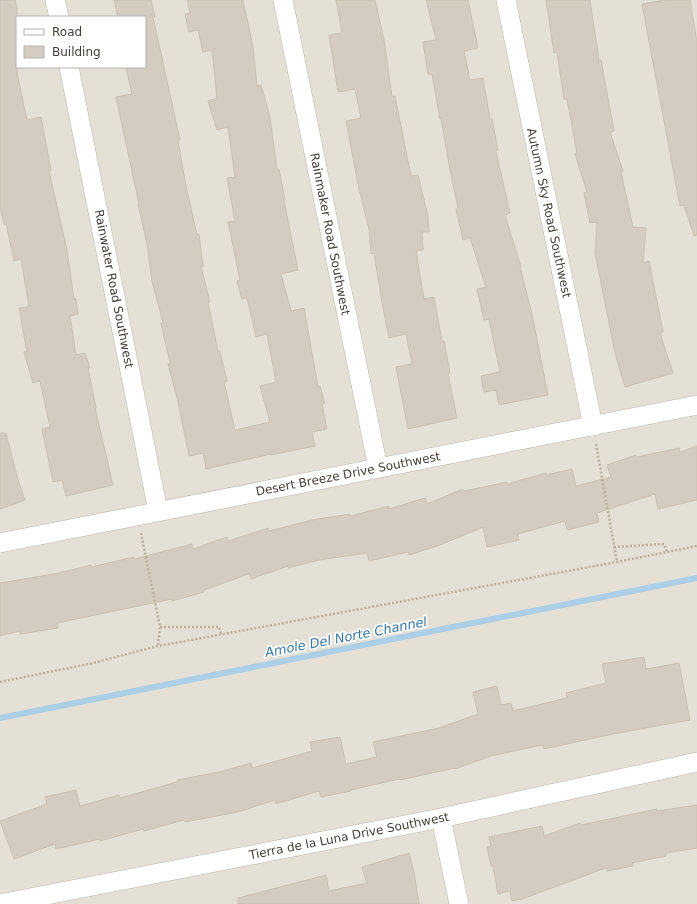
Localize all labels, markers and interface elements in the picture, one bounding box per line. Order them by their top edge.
legend [16,16,146,68]
text: Road [52,25,82,39]
text: Building [52,45,101,59]
street label: Autumn Sky Road Southwest [524,127,574,299]
street label: Rainmaker Road Southwest [307,152,353,317]
street label: Rainwater Road Southwest [92,208,136,370]
street label: Desert Breeze Drive Southwest [255,449,442,499]
water label: Amole Del Norte Channel [263,614,429,660]
street label: Tierra de la Luna Drive Southwest [247,810,451,862]

